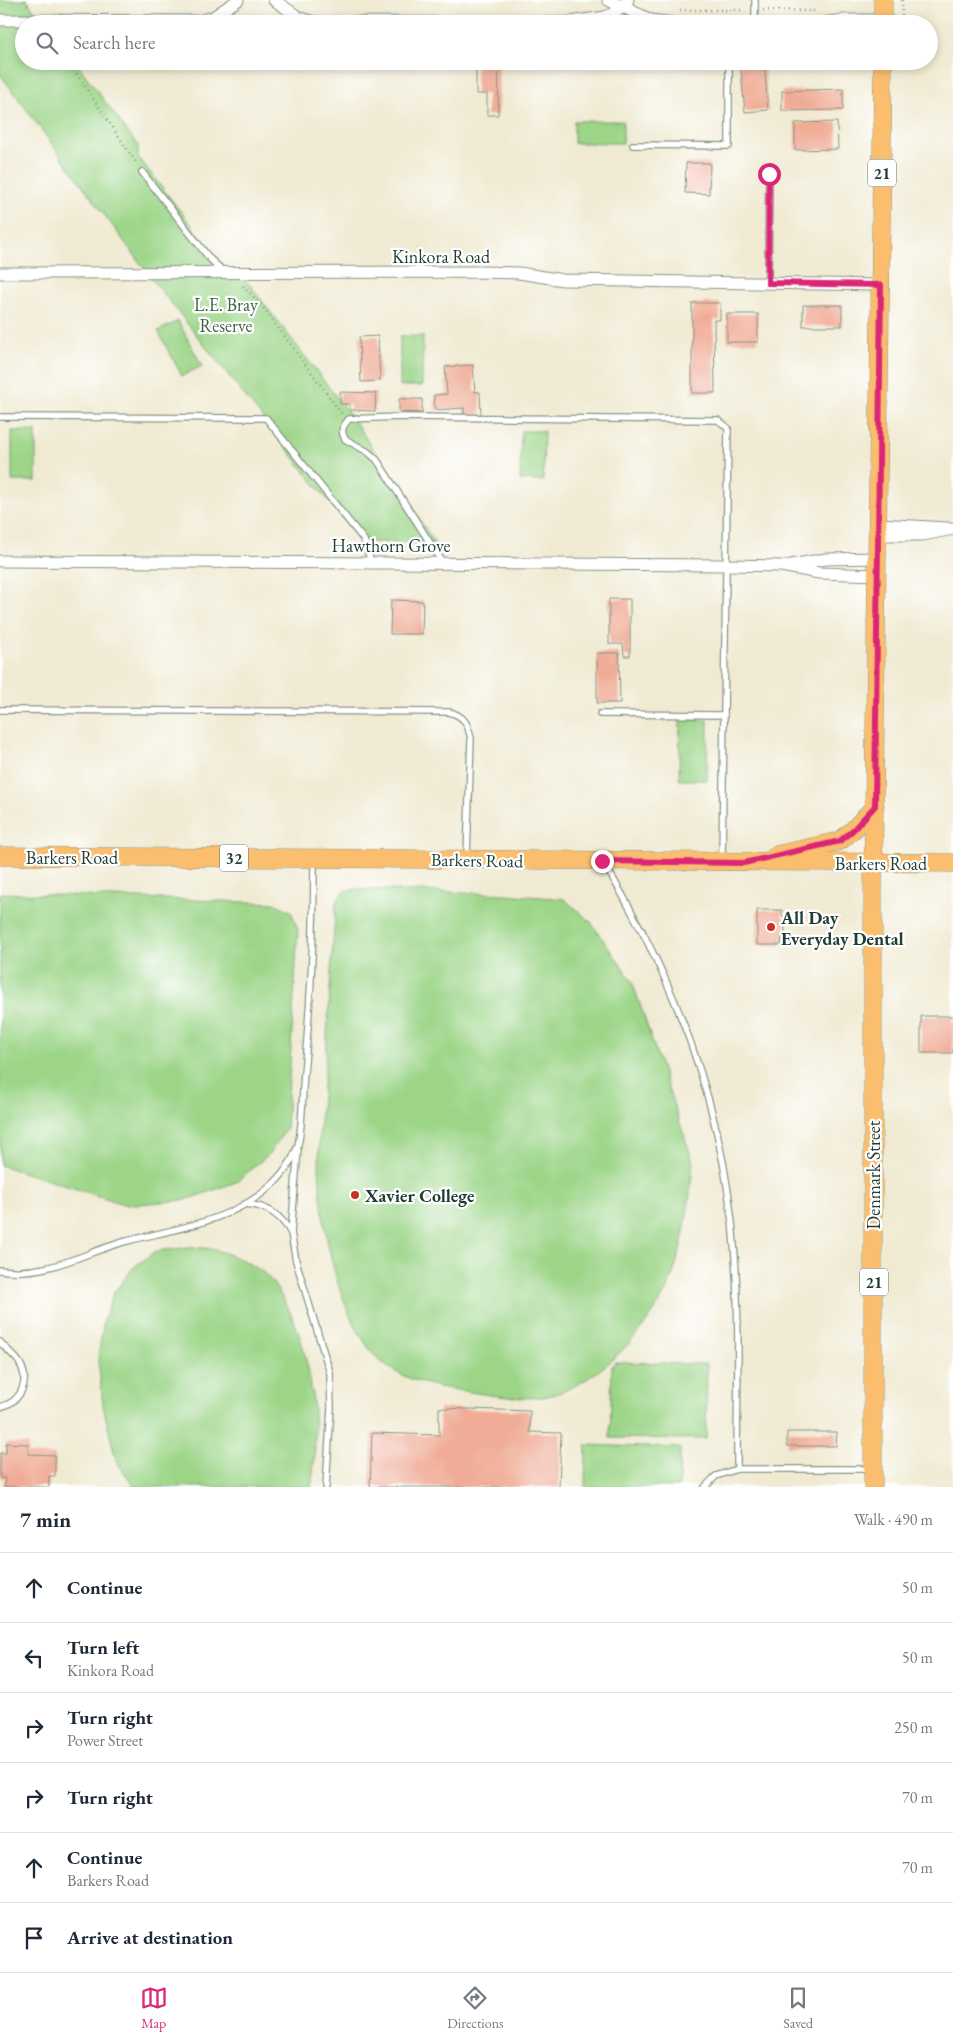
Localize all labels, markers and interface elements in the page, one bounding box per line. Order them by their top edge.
search box [15,15,938,70]
icon: search [33,29,61,57]
text: Search here [73,30,155,55]
road number: 21 [868,160,896,187]
route start [758,163,781,186]
street label: Kinkora Road [392,245,491,268]
park label: L.E. Bray Reserve [194,293,258,337]
street label: Hawthorn Grove [332,534,450,557]
road number: 32 [220,844,248,871]
street label: Barkers Road [26,846,119,869]
street label: Barkers Road [431,848,524,872]
route end [591,850,614,873]
street label: Barkers Road [835,852,928,875]
place label: All Day Everyday Dental [780,906,904,950]
marker: All Day Everyday Dental [765,921,777,933]
street label: Denmark Street [862,1120,885,1229]
place label: Xavier College [364,1184,475,1207]
marker: Xavier College [349,1189,361,1201]
road number: 21 [860,1268,888,1295]
text: 7 min [20,1506,71,1533]
text: Walk · 490 m [854,1509,933,1530]
icon: ahead [20,1574,48,1602]
text: Continue [67,1575,142,1600]
text: 50 m [902,1577,933,1598]
text: Turn left [67,1635,139,1660]
icon: left [20,1644,48,1672]
text: 50 m [902,1647,933,1668]
text: Kinkora Road [67,1660,154,1681]
text: Turn right [67,1705,153,1730]
icon: right [20,1714,48,1742]
text: 250 m [894,1717,933,1738]
text: Power Street [67,1730,143,1751]
icon: right [20,1784,48,1812]
text: Turn right [67,1785,153,1810]
text: 70 m [902,1787,933,1808]
text: Continue [67,1845,142,1870]
icon: ahead [20,1854,48,1882]
text: 70 m [902,1857,933,1878]
text: Barkers Road [67,1870,149,1891]
icon: arrive [20,1924,48,1952]
text: Arrive at destination [67,1925,233,1950]
tab: Map [140,1984,168,2032]
tab: Directions [447,1984,504,2032]
tab: Saved [783,1984,813,2032]

